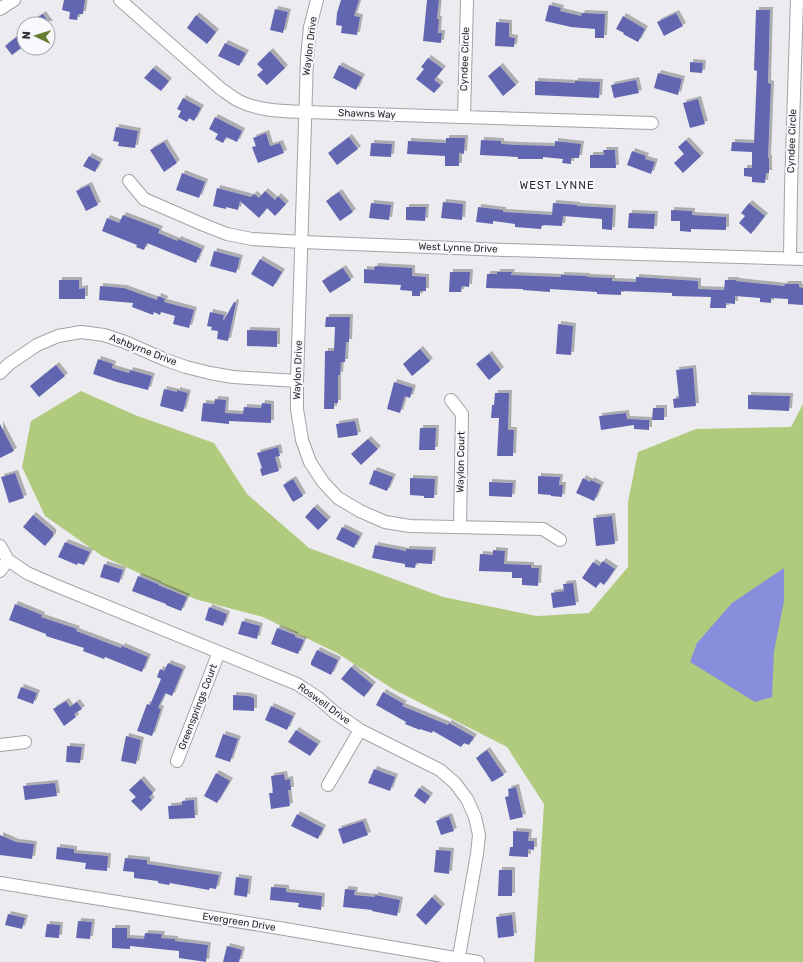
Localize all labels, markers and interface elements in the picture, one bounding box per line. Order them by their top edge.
street label: Waylon Drive [300,15,320,76]
north arrow [16,16,56,56]
street label: Cyndee Circle [458,26,472,91]
text: N [20,31,33,40]
street label: Shawns Way [338,107,397,121]
street label: Cyndee Circle [785,108,799,173]
district label: WEST LYNNE [519,179,595,192]
street label: West Lynne Drive [418,241,498,255]
street label: Ashbyrne Drive [108,332,179,368]
street label: Waylon Drive [291,340,305,400]
street label: Waylon Court [454,431,468,493]
street label: Greensprings Court [176,662,220,752]
street label: Roswell Drive [295,681,353,727]
street label: Evergreen Drive [202,910,277,934]

